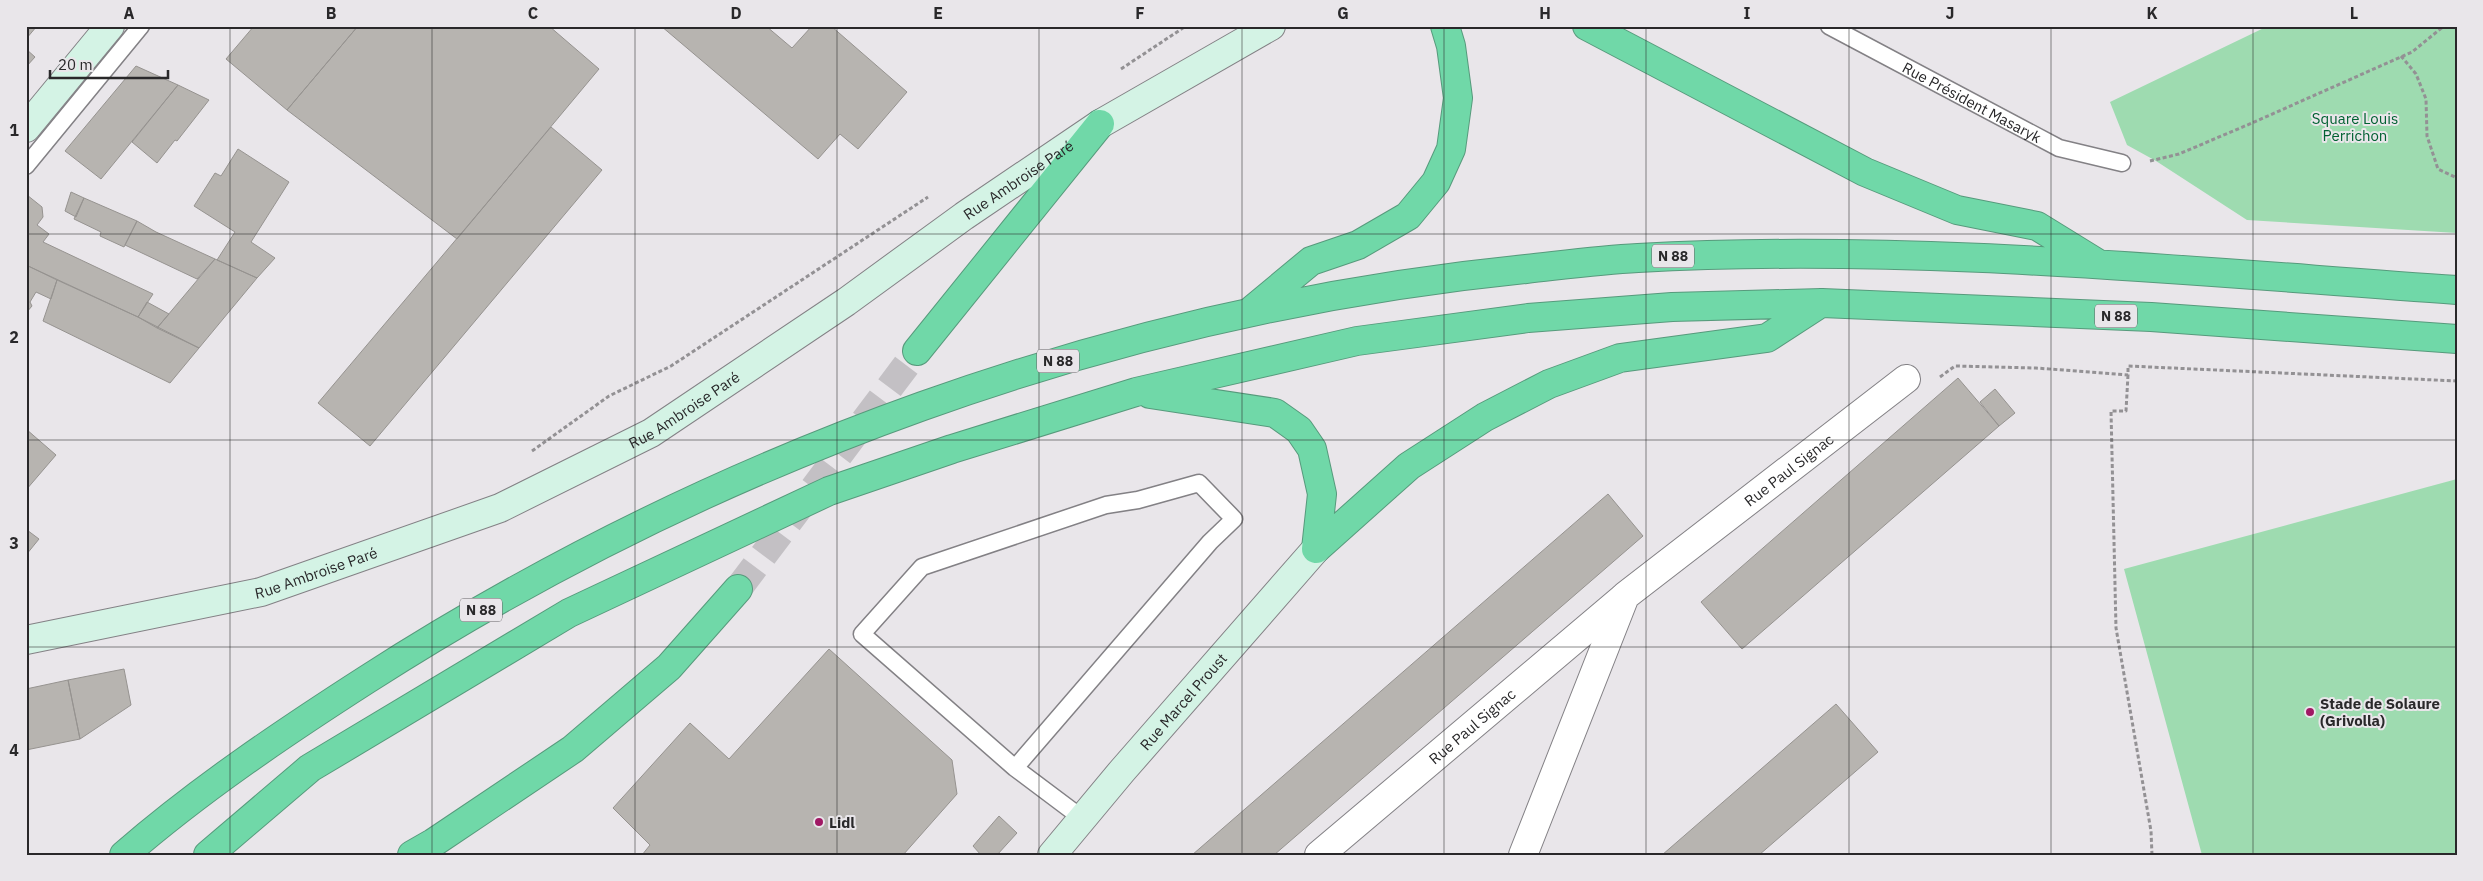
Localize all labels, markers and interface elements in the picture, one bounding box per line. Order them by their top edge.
text: A [124,3,135,23]
text: B [326,3,337,23]
text: C [528,3,538,23]
text: D [730,3,742,23]
text: E [933,3,943,23]
text: F [1135,3,1145,23]
text: G [1337,3,1349,23]
text: H [1539,3,1551,23]
text: I [1744,3,1751,23]
text: J [1946,3,1954,23]
text: K [2146,3,2158,23]
text: L [2350,3,2358,23]
scale bar [50,48,168,80]
text: 20 m [58,55,93,74]
street label: Rue Président Masaryk [1899,57,2045,147]
park label: Square Louis Perrichon [2312,109,2398,145]
text: 1 [9,120,19,140]
street label: Rue Ambroise Paré [959,135,1077,223]
road number: N 88 [1652,245,1694,268]
road number: N 88 [2095,304,2137,328]
text: 2 [9,327,19,347]
road number: N 88 [1037,350,1079,372]
street label: Rue Ambroise Paré [625,367,743,452]
street label: Rue Paul Signac [1740,429,1837,510]
text: 3 [9,533,19,553]
street label: Rue Ambroise Paré [253,542,380,603]
road number: N 88 [460,598,502,622]
street label: Rue Marcel Proust [1135,649,1231,754]
street label: Rue Paul Signac [1425,684,1519,768]
place label: Stade de Solaure (Grivolla) [2320,694,2440,730]
marker: Stade de Solaure (Grivolla) [2304,706,2316,718]
text: 4 [9,740,19,760]
place label: Lidl [829,813,855,832]
marker: Lidl [813,816,825,828]

